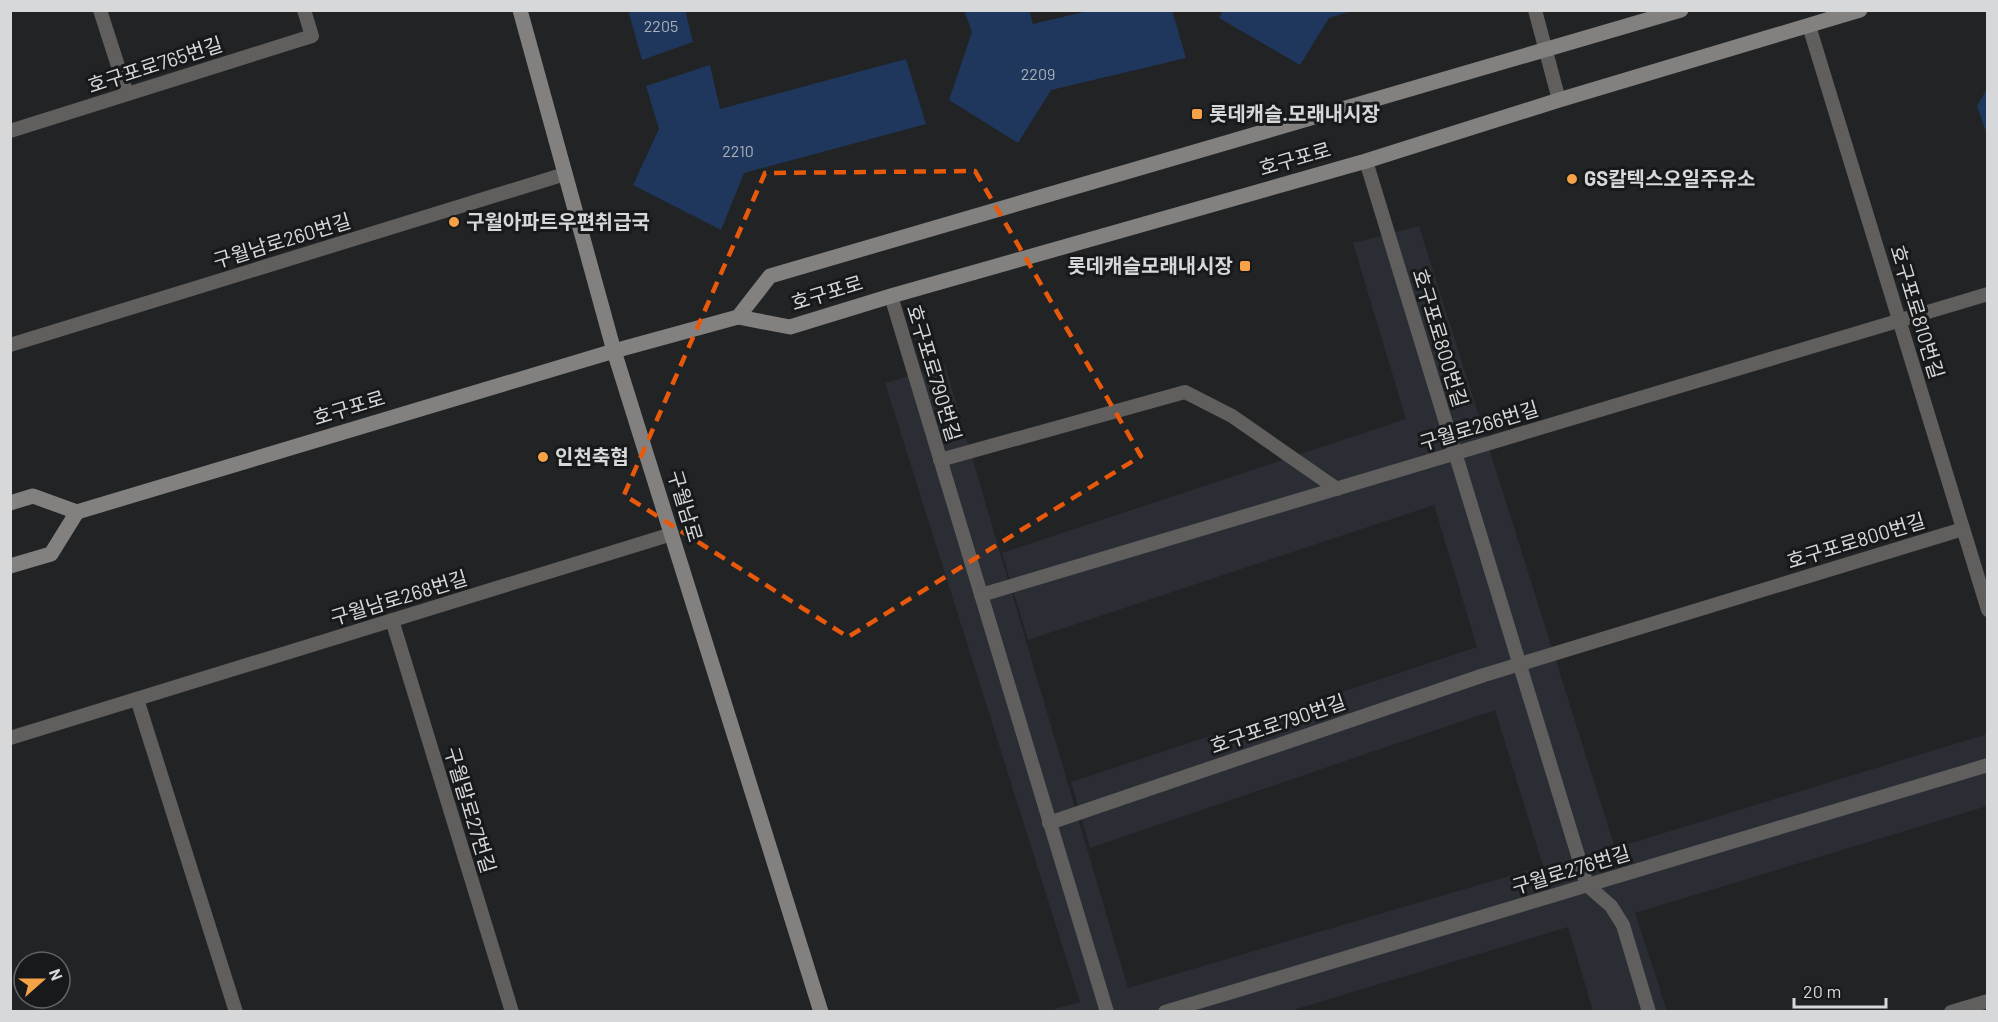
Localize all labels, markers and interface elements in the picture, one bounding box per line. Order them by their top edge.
house number: 2205 [644,16,678,35]
street label: 호구포로765번길 [84,31,225,97]
house number: 2209 [1021,64,1055,83]
place label: 롯데캐슬.모래내시장 [1209,101,1380,125]
marker: 롯데캐슬.모래내시장 [1190,107,1204,121]
street label: 호구포로 [1256,136,1333,180]
house number: 2210 [722,141,754,160]
place label: GS칼텍스오일주유소 [1584,166,1755,190]
marker: GS칼텍스오일주유소 [1565,172,1579,186]
street label: 구월남로260번길 [210,208,353,272]
place label: 구월아파트우편취급국 [466,209,650,233]
marker: 구월아파트우편취급국 [447,215,461,229]
street label: 호구포로810번길 [1886,242,1950,381]
place label: 롯데캐슬모래내시장 [1067,253,1233,277]
marker: 롯데캐슬모래내시장 [1238,259,1252,273]
street label: 호구포로800번길 [1409,266,1473,410]
street label: 호구포로 [788,270,865,314]
street label: 호구포로790번길 [903,301,967,444]
street label: 호구포로 [310,385,387,429]
street label: 구월로266번길 [1416,396,1541,455]
place label: 인천축협 [555,444,629,468]
marker: 인천축협 [536,450,550,464]
street label: 구월남로 [664,467,708,544]
street label: 호구포로800번길 [1784,508,1928,572]
street label: 구월남로268번길 [327,565,470,629]
street label: 호구포로790번길 [1207,689,1349,757]
street label: 구월말로27번길 [440,744,502,876]
street label: 구월로276번길 [1509,840,1633,898]
north arrow [12,950,72,1010]
text: N [46,966,67,983]
scale bar [1794,971,1886,1009]
text: 20 m [1803,980,1841,1002]

